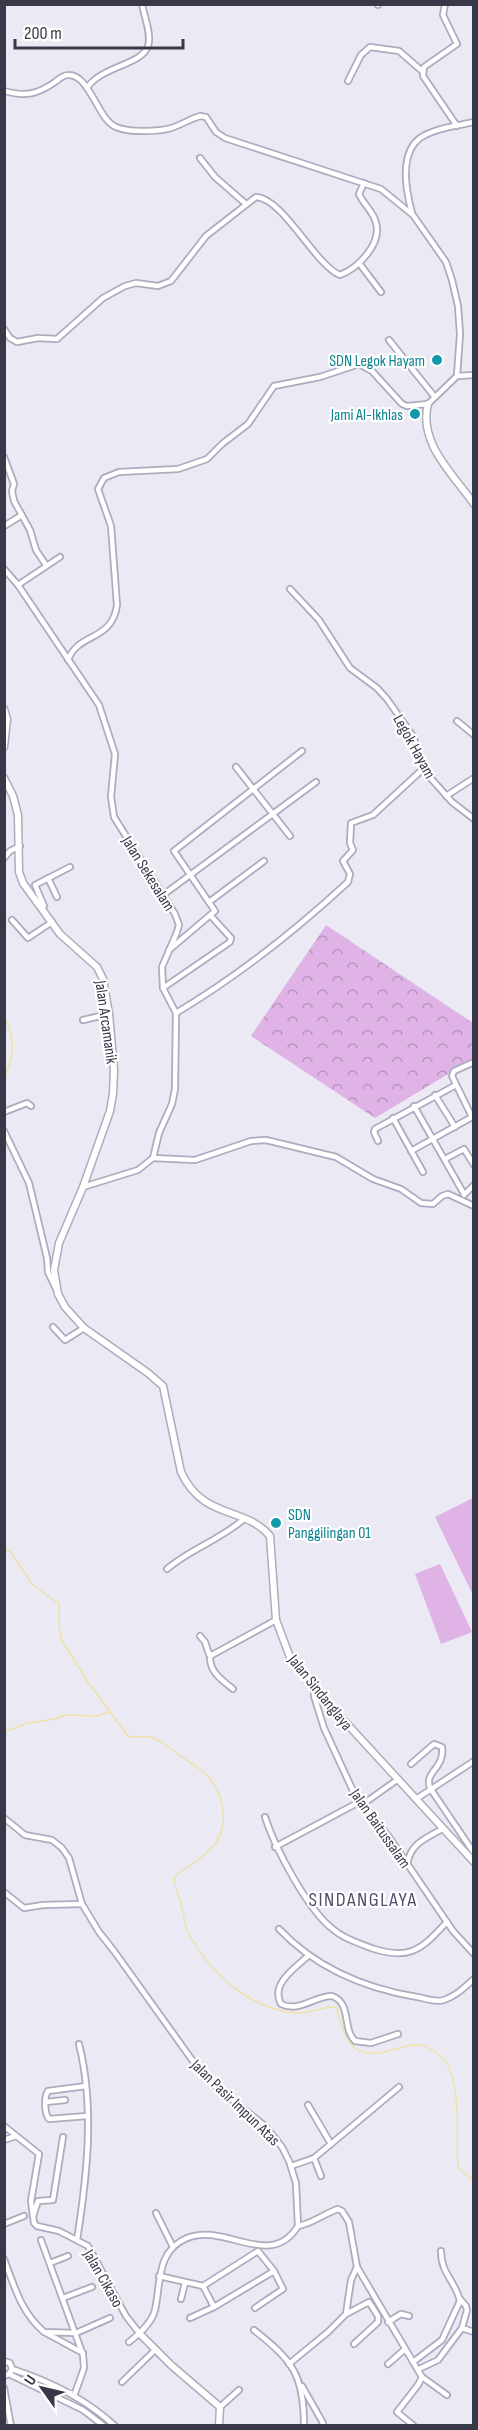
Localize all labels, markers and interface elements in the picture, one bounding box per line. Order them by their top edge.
scale bar [15,12,183,50]
text: 200 m [24,23,62,44]
place label: SDN Legok Hayam [329,352,425,371]
marker: SDN Legok Hayam [430,353,444,367]
place label: Jami Al-Ikhlas [330,406,403,425]
marker: Jami Al-Ikhlas [408,407,422,421]
street label: Legok Hayam [388,711,439,782]
street label: Jalan Sekesalam [117,832,178,915]
street label: Jalan Arcamanik [90,978,121,1065]
place label: SDN Panggilingan 01 [288,1506,371,1543]
marker: SDN Panggilingan 01 [269,1516,283,1530]
street label: Jalan Sindanglaya [283,1651,356,1735]
street label: Jalan Baitussalam [345,1785,414,1872]
district label: SINDANGLAYA [309,1888,418,1912]
street label: Jalan Pasir Impun Atas [186,2055,284,2150]
street label: Jalan Cikaso [78,2246,127,2311]
north arrow [12,2358,72,2418]
text: U [21,2372,41,2389]

